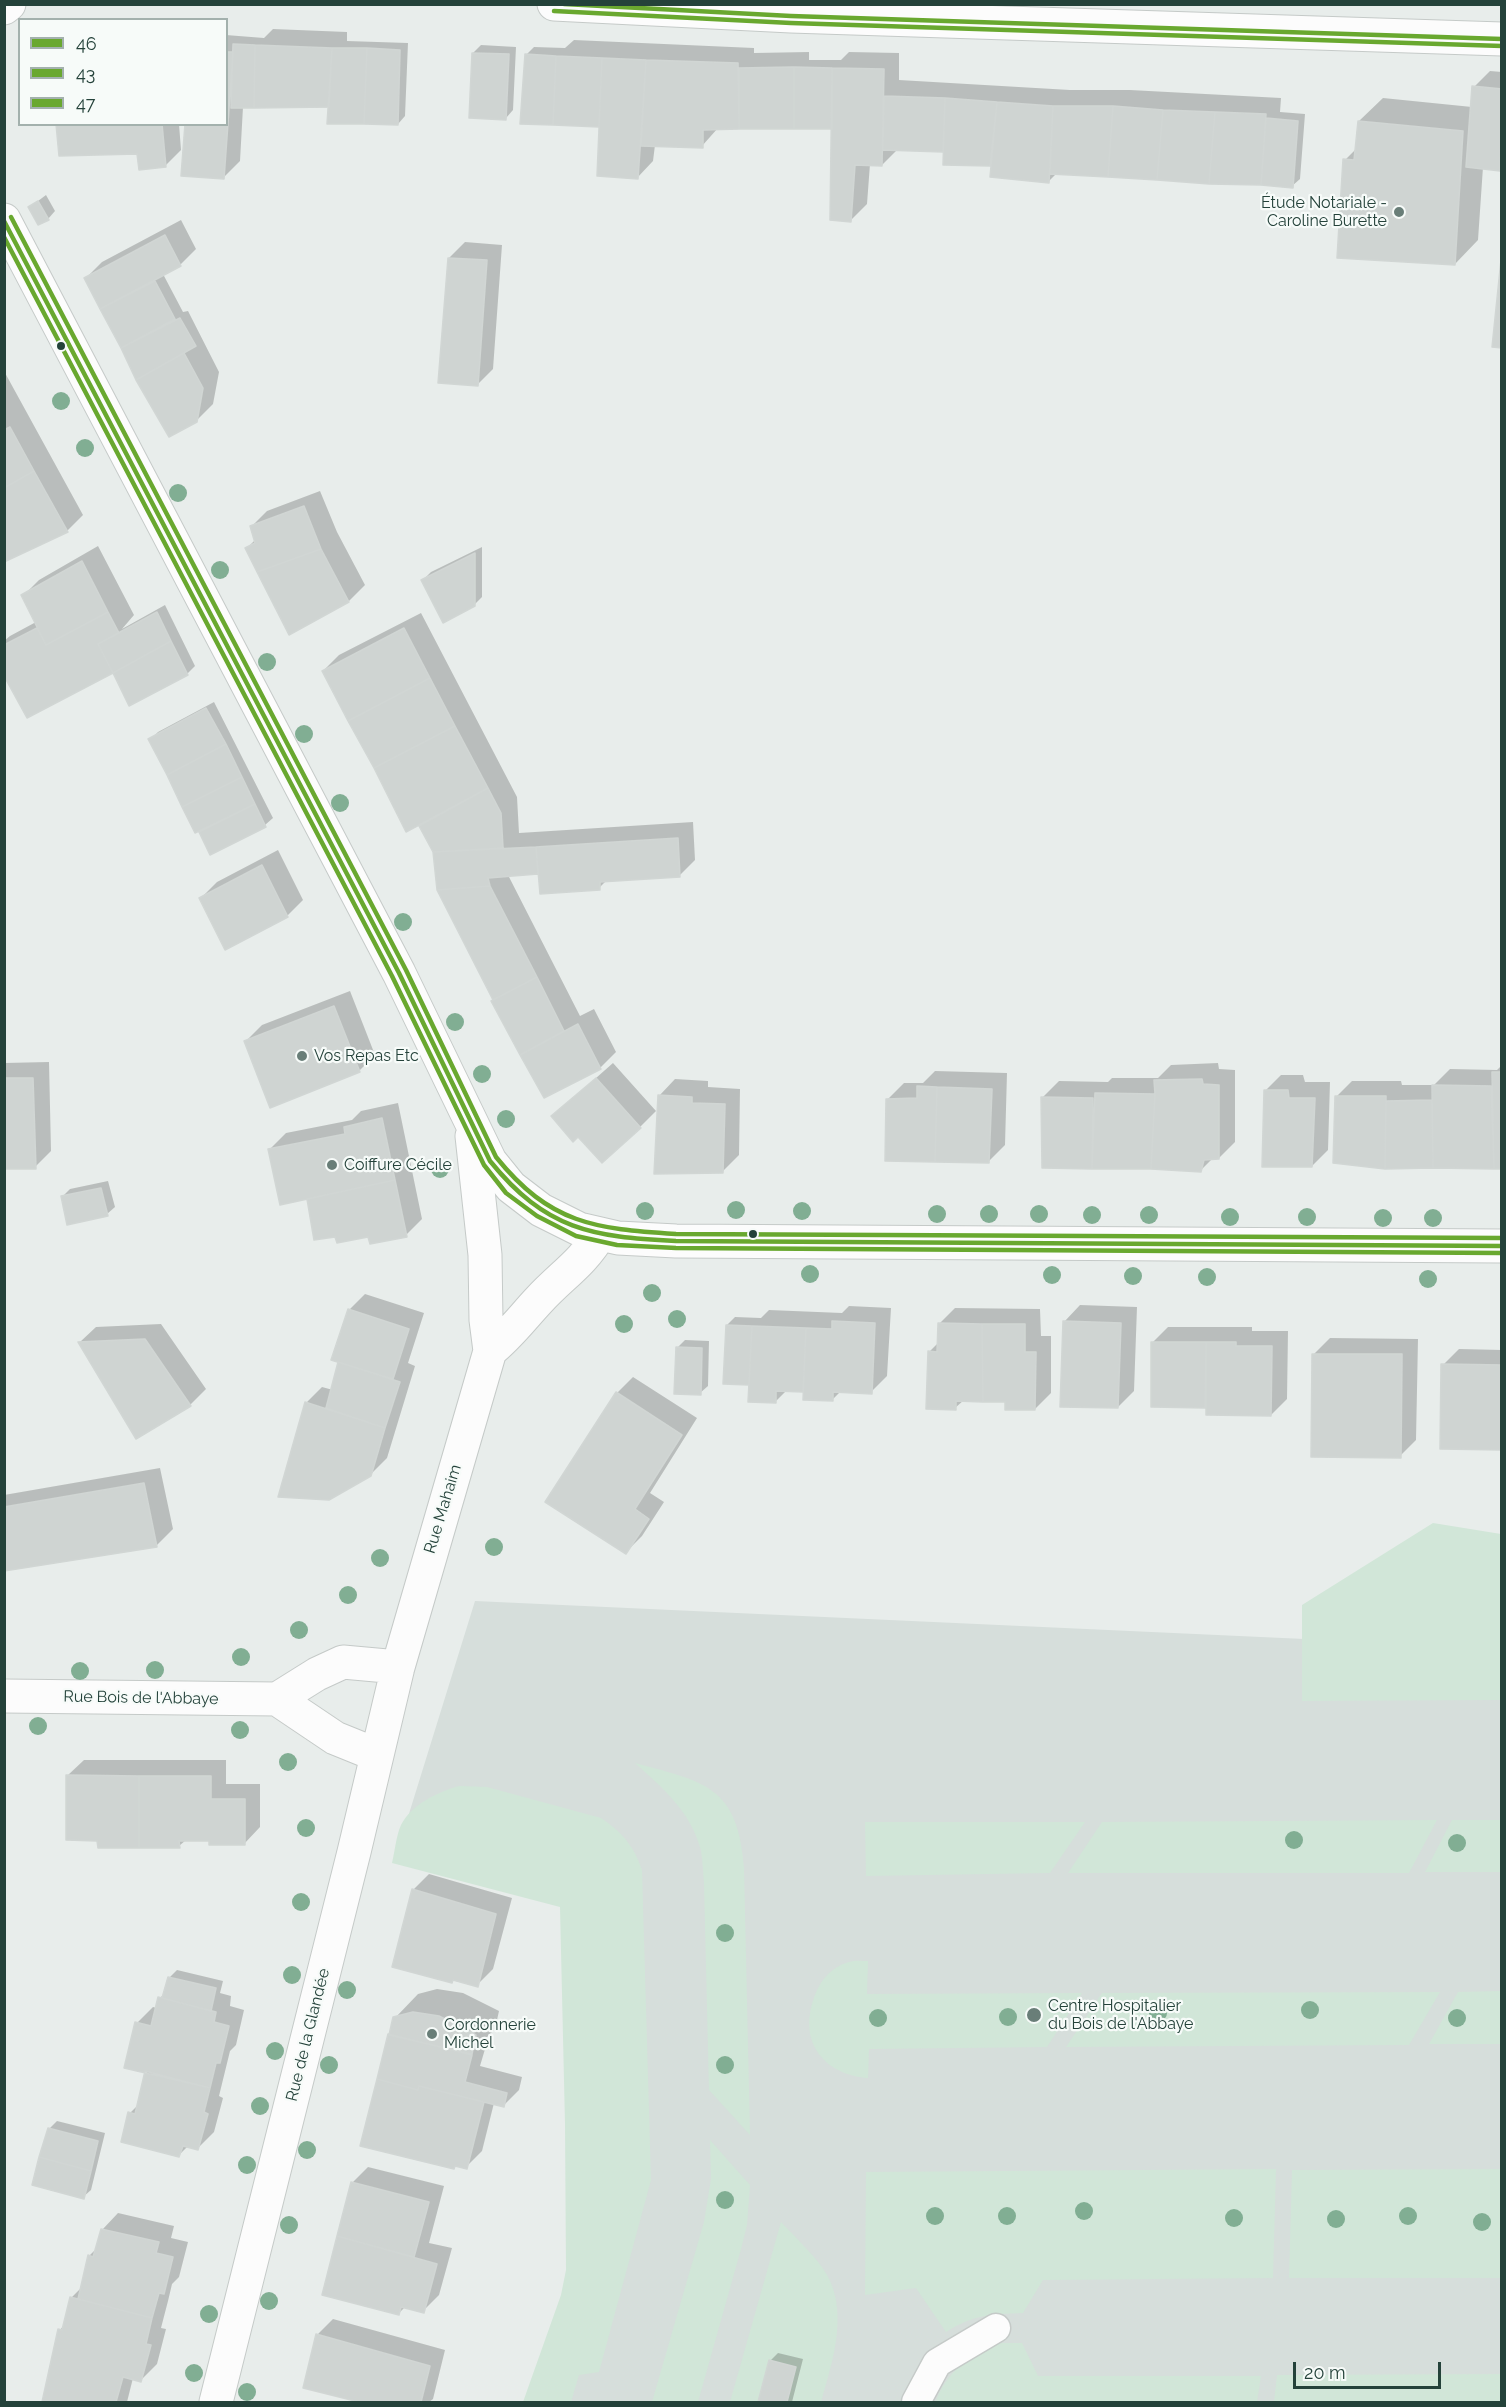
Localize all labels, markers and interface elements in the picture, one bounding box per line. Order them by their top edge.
legend [18,18,228,126]
text: 46 [76,33,97,54]
text: 43 [76,63,95,84]
text: 47 [76,93,95,114]
place label: Étude Notariale - Caroline Burette [1261,193,1387,231]
marker: Étude Notariale - Caroline Burette [1392,205,1406,219]
unlabelled marker [55,340,67,352]
place label: Vos Repas Etc [314,1046,419,1066]
marker: Vos Repas Etc [295,1049,309,1063]
place label: Coiffure Cécile [344,1155,452,1175]
marker: Coiffure Cécile [325,1158,339,1172]
unlabelled marker [747,1228,759,1240]
street label: Rue Mahaim [420,1462,466,1556]
street label: Rue Bois de l'Abbaye [63,1687,219,1709]
street label: Rue de la Glandée [282,1966,334,2104]
place label: Centre Hospitalier du Bois de l'Abbaye [1048,1996,1193,2034]
marker: Centre Hospitalier du Bois de l'Abbaye [1025,2006,1043,2024]
place label: Cordonnerie Michel [444,2015,536,2053]
marker: Cordonnerie Michel [425,2027,439,2041]
scale bar [1296,2350,1444,2388]
text: 20 m [1304,2362,1346,2383]

